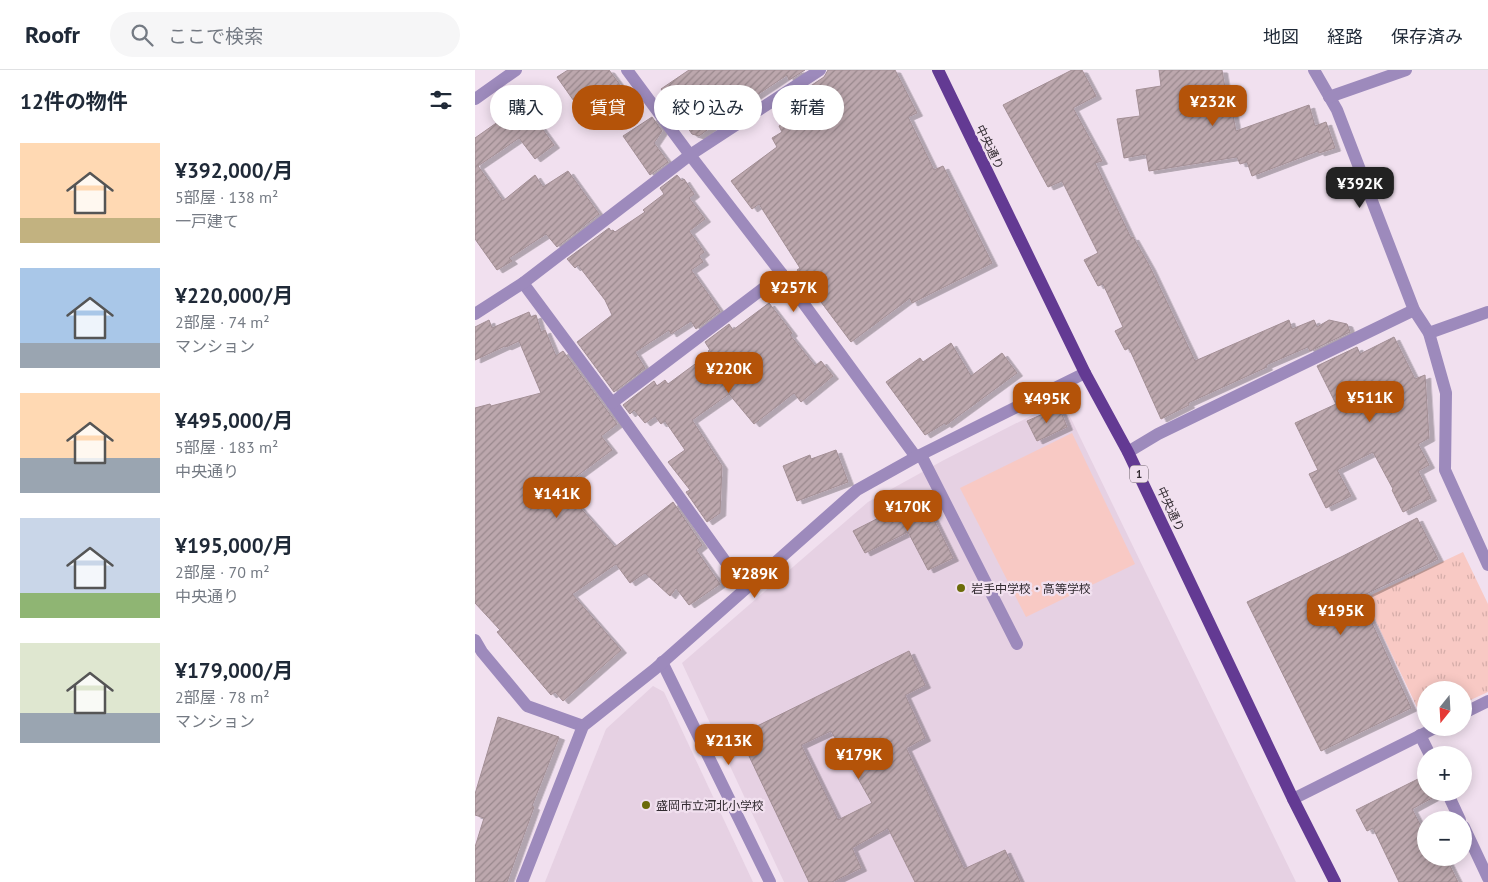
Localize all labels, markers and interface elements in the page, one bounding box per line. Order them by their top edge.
search box [110,12,460,57]
text: Roofr [25,19,80,50]
icon: search [128,21,156,49]
text: ここで検索 [168,24,263,48]
text: 地図 [1263,25,1299,48]
text: 経路 [1327,25,1363,48]
text: 保存済み [1391,25,1463,48]
chip: 購入 [490,85,562,130]
chip: 賃貸 [572,85,644,130]
chip: 絞り込み [654,85,762,130]
chip: 新着 [772,85,844,130]
pin: ¥232K [1178,85,1248,127]
icon: filters [427,86,455,114]
text: 12件の物件 [20,88,128,115]
text: ¥232K [1190,91,1236,111]
street label: 中央通り [973,122,1007,172]
text: ¥392,000/月 [175,157,293,184]
icon: home [60,163,120,223]
pin: ¥392K [1325,166,1395,209]
text: ¥392K [1337,173,1383,193]
text: 5部屋 · 138 m² [175,187,278,207]
text: 一戸建て [175,211,239,231]
pin: ¥257K [759,270,829,313]
text: ¥257K [771,277,817,297]
text: ¥220,000/月 [175,282,293,309]
icon: home [60,288,120,348]
text: 2部屋 · 74 m² [175,312,270,332]
text: マンション [175,336,255,356]
pin: ¥220K [694,352,764,394]
text: ¥220K [706,358,752,378]
pin: ¥511K [1335,380,1405,423]
pin: ¥495K [1012,382,1082,424]
text: ¥511K [1347,387,1393,407]
text: ¥495K [1024,388,1070,408]
text: ¥495,000/月 [175,407,293,434]
icon: home [60,413,120,473]
text: 5部屋 · 183 m² [175,437,278,457]
text: 中央通り [175,461,239,481]
road number: 1 [1130,466,1148,482]
pin: ¥141K [522,476,592,519]
text: ¥141K [534,483,580,503]
street label: 中央通り [1154,484,1188,534]
pin: ¥170K [873,490,943,532]
text: ¥170K [885,496,931,516]
text: ¥195,000/月 [175,532,293,559]
icon: home [60,538,120,598]
pin: ¥289K [720,556,790,599]
text: 2部屋 · 70 m² [175,562,270,582]
text: ¥289K [732,563,778,583]
place label: 岩手中学校・高等学校 [971,581,1091,596]
marker: 岩手中学校・高等学校 [955,582,967,594]
text: 中央通り [175,586,239,606]
pin: ¥195K [1306,594,1376,636]
text: ¥195K [1318,600,1364,620]
text: ¥179,000/月 [175,657,293,684]
icon: home [60,663,120,723]
north arrow [1417,681,1473,736]
map controls [1417,681,1472,866]
text: 2部屋 · 78 m² [175,687,270,707]
text: マンション [175,711,255,731]
pin: ¥213K [694,724,764,766]
text: ¥213K [706,730,752,750]
pin: ¥179K [824,738,894,780]
text: ¥179K [836,744,882,764]
button: + [1417,746,1472,801]
place label: 盛岡市立河北小学校 [656,798,764,813]
marker: 盛岡市立河北小学校 [640,799,652,811]
button: − [1417,811,1472,866]

